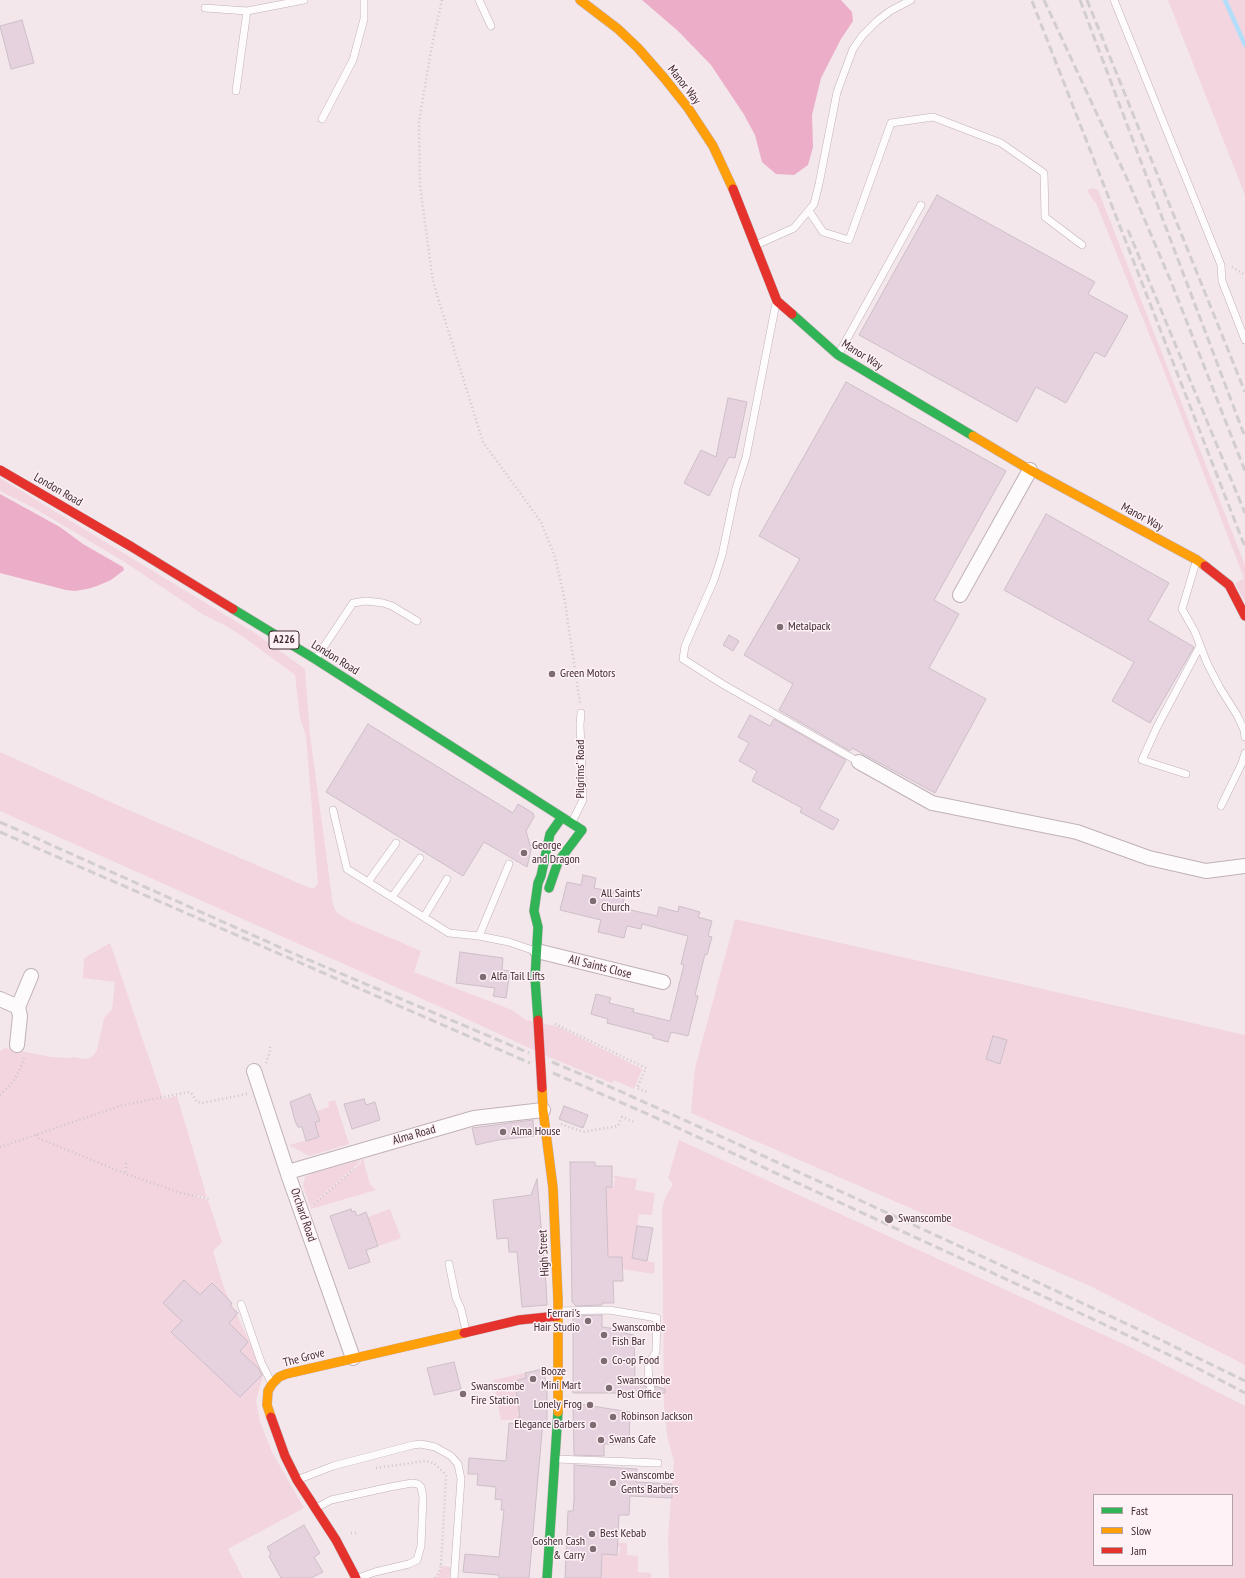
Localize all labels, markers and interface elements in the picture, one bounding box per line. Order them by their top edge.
street label: Manor Way [664,63,704,107]
street label: Manor Way [839,337,885,373]
street label: London Road [31,470,85,510]
street label: Manor Way [1118,500,1166,534]
place label: Metalpack [788,620,830,634]
marker: Metalpack [775,622,785,632]
road number: A226 [269,631,299,649]
street label: London Road [308,638,362,678]
place label: Green Motors [560,667,615,681]
marker: Green Motors [547,669,557,679]
street label: Pilgrims' Road [574,740,588,798]
place label: George and Dragon [532,839,580,867]
marker: George and Dragon [519,848,529,858]
place label: All Saints' Church [601,887,642,915]
marker: All Saints' Church [588,896,598,906]
street label: All Saints Close [567,952,633,982]
place label: Alfa Tail Lifts [491,970,545,984]
marker: Alfa Tail Lifts [478,972,488,982]
street label: Alma Road [391,1122,437,1148]
place label: Alma House [511,1125,560,1139]
marker: Alma House [498,1127,508,1137]
street label: Orchard Road [287,1186,319,1244]
place label: Swanscombe [898,1212,952,1226]
marker: Swanscombe [883,1213,895,1225]
street label: High Street [536,1229,552,1277]
place label: Ferrari's Hair Studio [534,1307,580,1335]
marker: Ferrari's Hair Studio [583,1316,593,1326]
place label: Swanscombe Fish Bar [612,1321,666,1349]
marker: Swanscombe Fish Bar [599,1330,609,1340]
street label: The Grove [282,1346,326,1370]
place label: Co-op Food [612,1354,659,1368]
marker: Co-op Food [599,1356,609,1366]
place label: Booze Mini Mart [541,1365,581,1393]
marker: Booze Mini Mart [528,1374,538,1384]
place label: Swanscombe Post Office [617,1374,671,1402]
place label: Swanscombe Fire Station [471,1380,525,1408]
marker: Swanscombe Post Office [604,1383,614,1393]
marker: Swanscombe Fire Station [458,1389,468,1399]
place label: Lonely Frog [534,1398,582,1412]
marker: Lonely Frog [585,1400,595,1410]
place label: Robinson Jackson [621,1410,693,1424]
marker: Robinson Jackson [608,1412,618,1422]
place label: Elegance Barbers [514,1418,585,1432]
marker: Elegance Barbers [588,1420,598,1430]
place label: Swans Cafe [609,1433,656,1447]
marker: Swans Cafe [596,1435,606,1445]
place label: Swanscombe Gents Barbers [621,1469,678,1497]
marker: Swanscombe Gents Barbers [608,1478,618,1488]
legend [1093,1494,1233,1566]
text: Fast [1131,1503,1148,1518]
text: Slow [1131,1523,1151,1538]
place label: Best Kebab [600,1527,646,1541]
marker: Best Kebab [587,1529,597,1539]
place label: Goshen Cash & Carry [532,1535,585,1563]
text: Jam [1131,1543,1147,1558]
marker: Goshen Cash & Carry [588,1544,598,1554]

